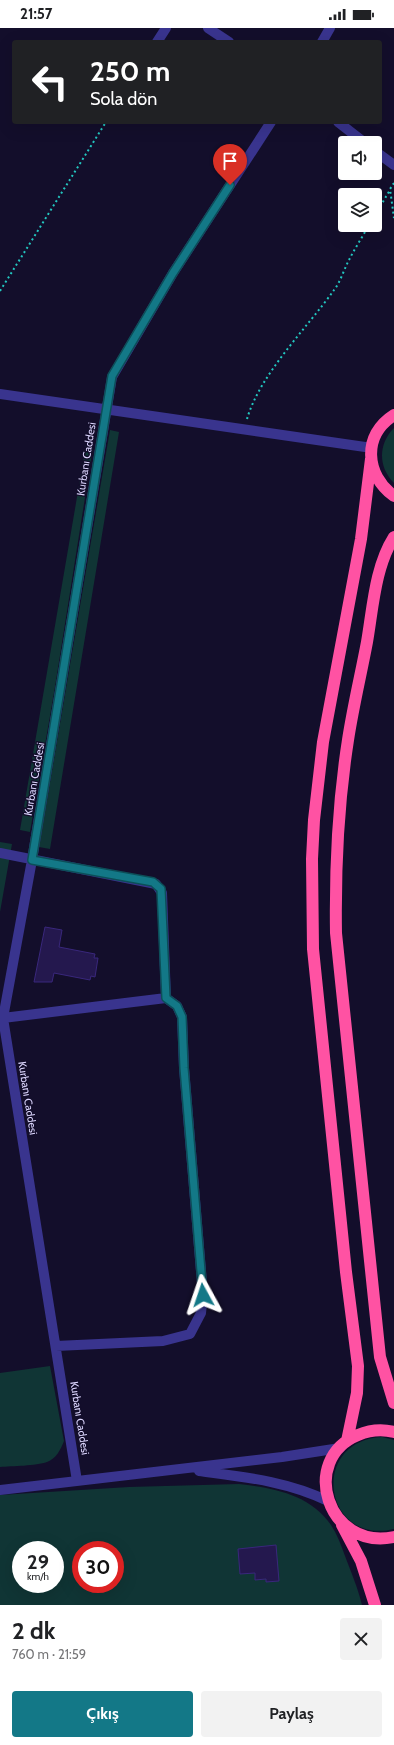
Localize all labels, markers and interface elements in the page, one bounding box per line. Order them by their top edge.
text: 21:57 [20,5,53,23]
text: 250 m [90,54,170,88]
icon: left [24,56,76,108]
text: Sola dön [90,88,157,110]
map controls [338,136,382,232]
button: sound [338,136,382,180]
pin [213,144,247,185]
icon: arrive [219,150,241,172]
button: layers [338,188,382,232]
street label: Kurbanı Caddesi [73,421,99,497]
street label: Kurbanı Caddesi [21,741,47,817]
street label: Kurbanı Caddesi [15,1060,41,1136]
position arrow [182,1274,224,1316]
street label: Kurbanı Caddesi [67,1380,93,1456]
speed limit sign: 30 [72,1541,124,1593]
text: 29 [27,1550,49,1574]
text: km/h [27,1570,49,1583]
text: 2 dk [12,1616,55,1645]
button: close [340,1618,382,1660]
text: 760 m · 21:59 [12,1646,86,1662]
button: Çıkış [12,1691,193,1737]
button: Paylaş [201,1691,382,1737]

